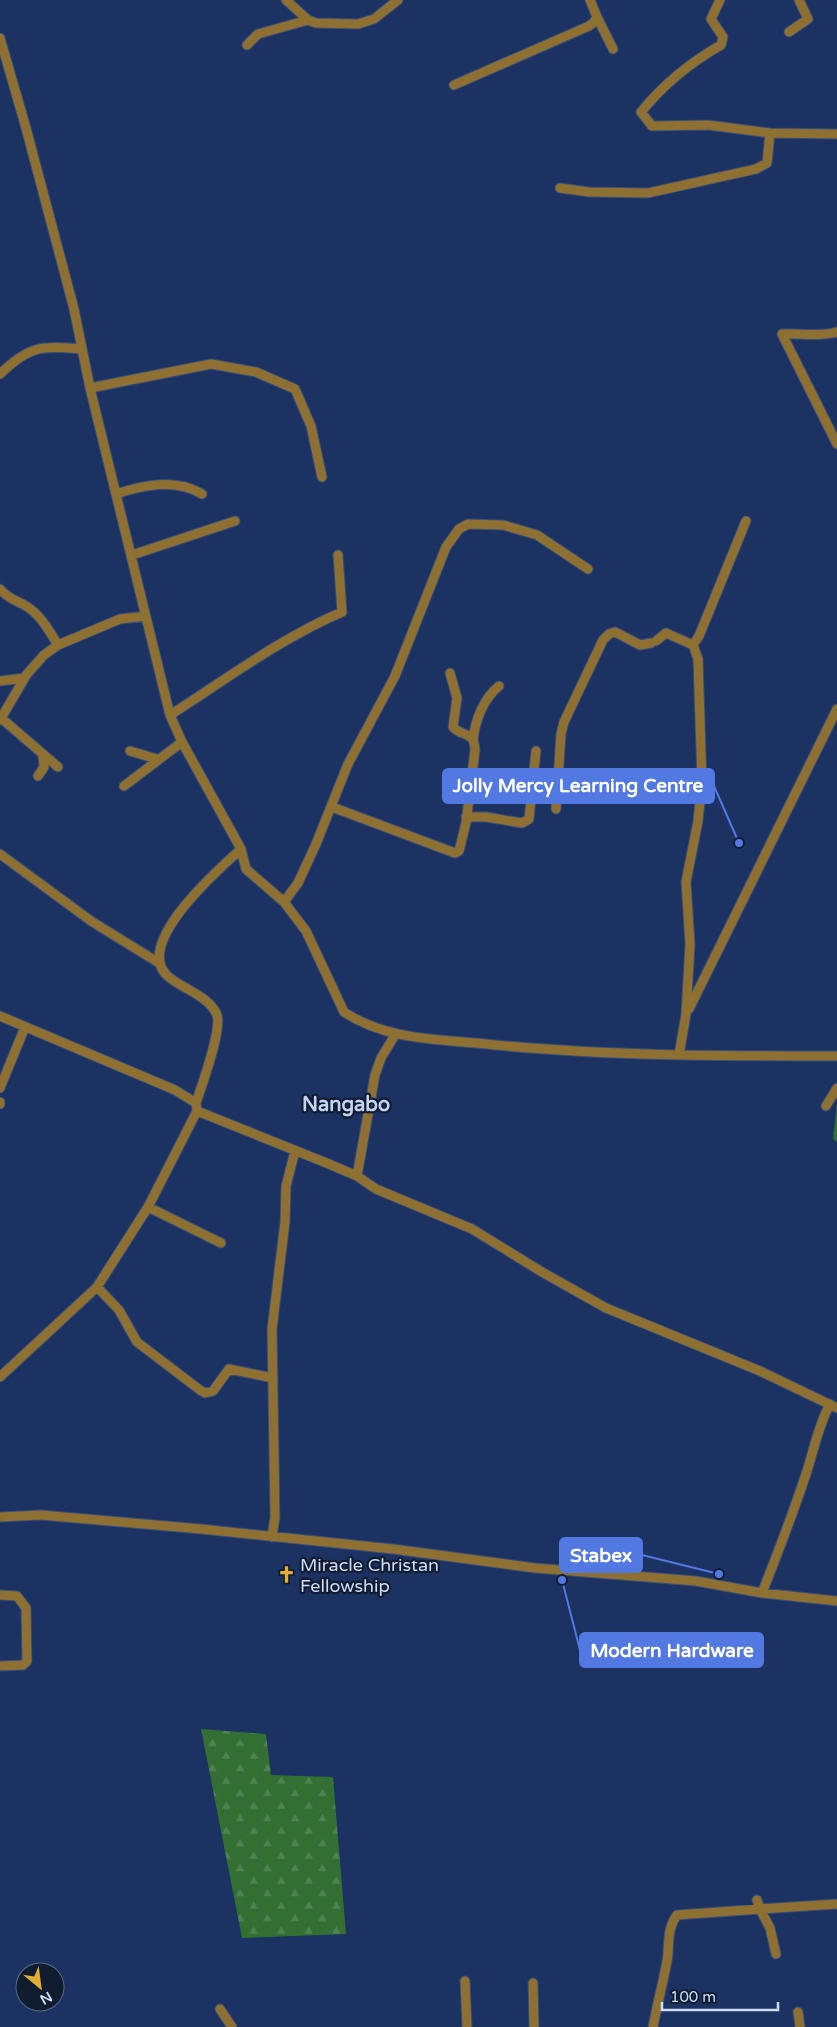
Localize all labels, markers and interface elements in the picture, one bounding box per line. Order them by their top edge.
callout: Jolly Mercy Learning Centre [443,769,714,803]
text: Jolly Mercy Learning Centre [452,775,704,798]
district label: Nangabo [302,1093,390,1117]
callout: Stabex [560,1538,642,1572]
text: Stabex [570,1545,632,1567]
place label: Miracle Christan Fellowship [300,1554,439,1597]
church icon: Miracle Christan Fellowship [276,1565,296,1585]
callout: Modern Hardware [580,1633,763,1667]
text: Modern Hardware [590,1640,754,1662]
north arrow [15,1962,65,2012]
scale bar [662,1980,778,2012]
text: N [37,1988,55,2008]
text: 100 m [670,1988,716,2006]

